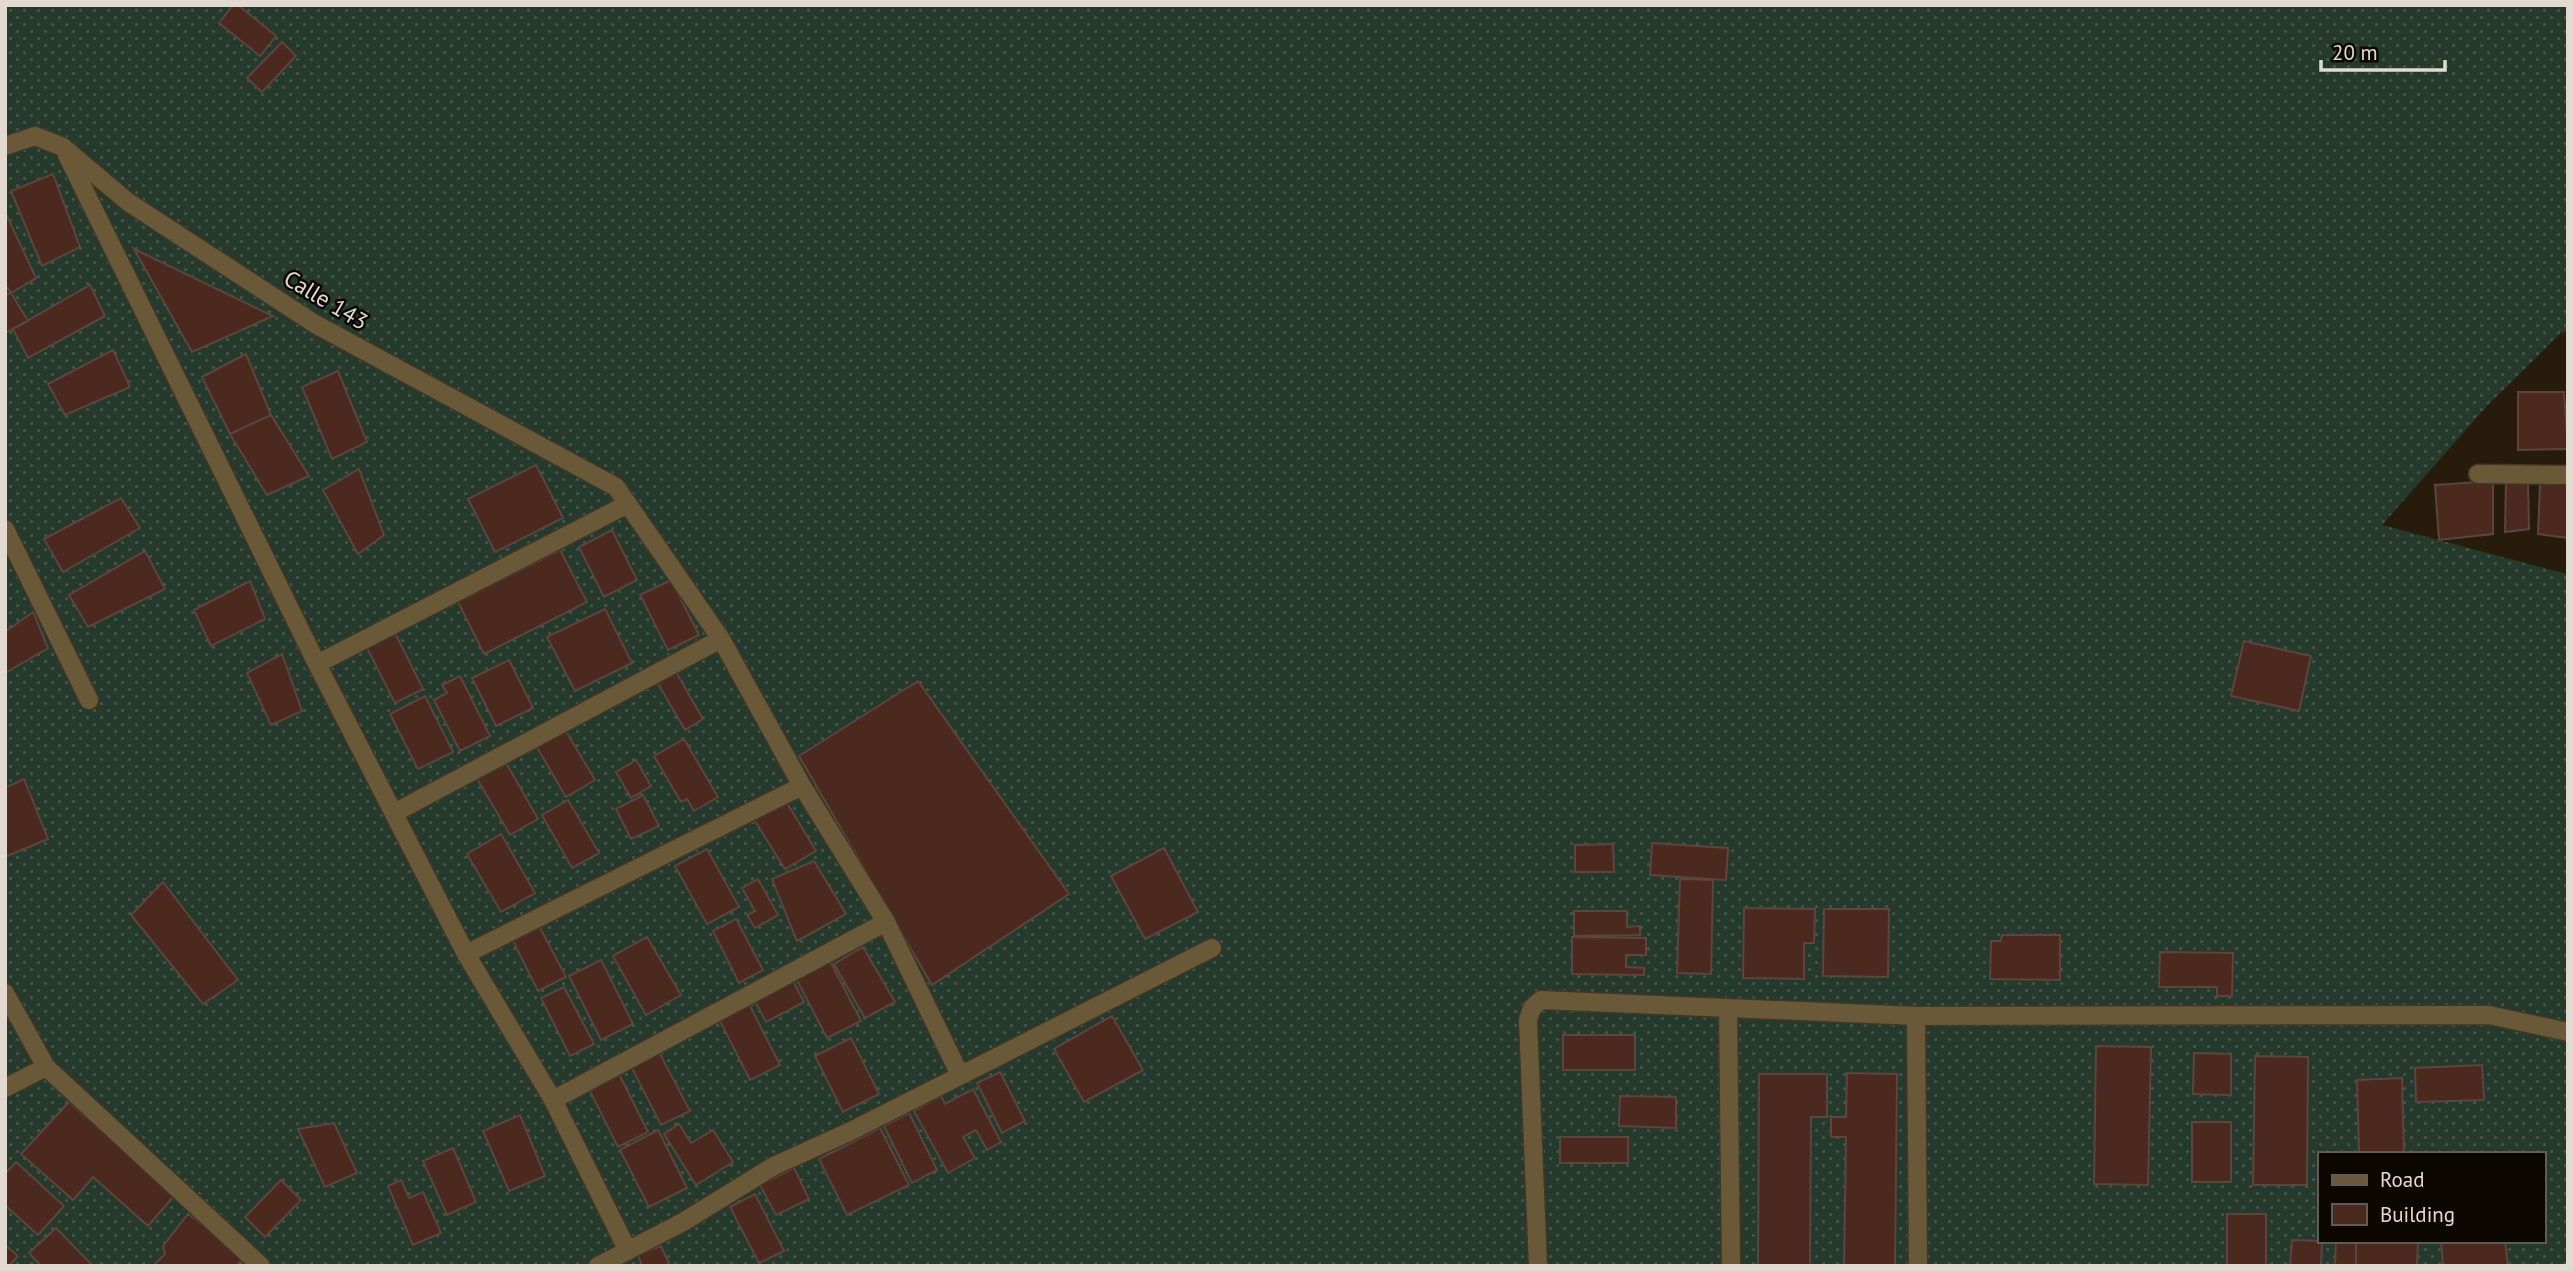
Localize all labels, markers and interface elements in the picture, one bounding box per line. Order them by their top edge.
scale bar [2321,28,2445,72]
text: 20 m [2332,39,2378,66]
street label: Calle 143 [279,263,374,336]
legend [2318,1152,2545,1243]
text: Road [2380,1166,2424,1193]
text: Building [2380,1201,2455,1228]

